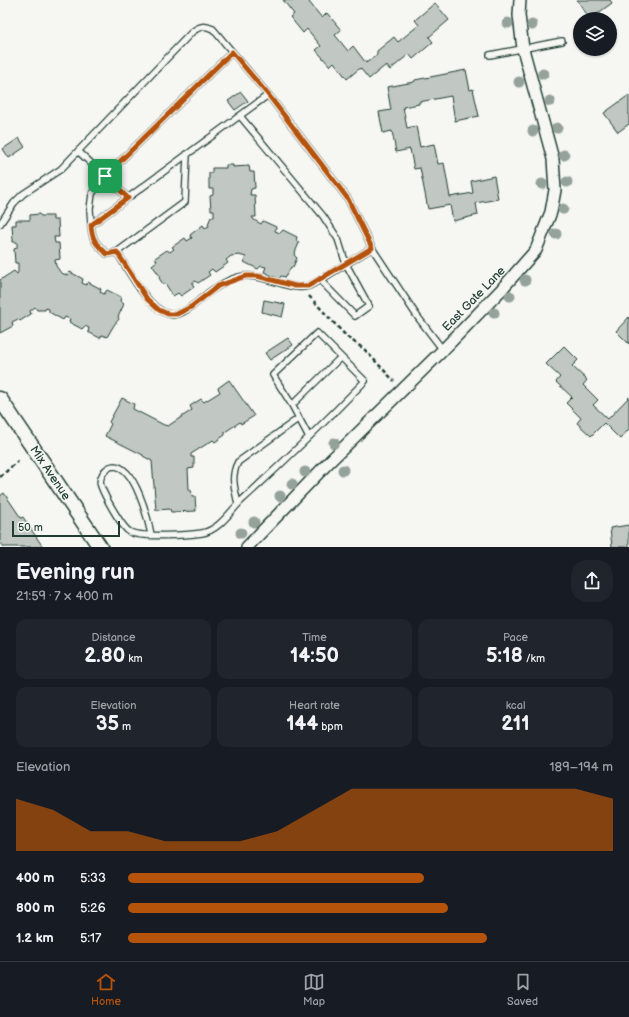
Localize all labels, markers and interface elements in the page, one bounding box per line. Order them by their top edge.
map controls [573,12,617,56]
button: layers [573,12,617,56]
pin [88,159,122,193]
icon: arrive [94,165,116,187]
street label: East Gate Lane [439,263,509,335]
street label: Mix Avenue [26,443,74,503]
scale bar [12,519,120,538]
text: 50 m [18,521,43,534]
text: Evening run [16,559,135,586]
button: share [571,560,613,602]
text: 21:59 · 7 × 400 m [16,588,113,604]
text: Distance [92,631,135,644]
text: Time [302,631,327,644]
text: Pace [503,631,528,644]
text: 2.80 [84,644,125,668]
text: 14:50 [290,644,339,668]
text: 5:18 [486,644,523,668]
text: km [125,652,143,665]
text: /km [523,652,545,665]
text: Elevation [91,699,136,712]
text: Heart rate [289,699,340,712]
text: kcal [506,699,525,712]
text: 35 [96,712,119,736]
text: 144 [286,712,318,736]
text: 211 [501,712,530,736]
text: m [119,720,131,733]
text: bpm [318,720,343,733]
text: Elevation [16,759,70,775]
text: 189–194 m [550,759,613,775]
text: 400 m [16,870,54,886]
text: 5:33 [80,870,106,886]
text: 800 m [16,900,55,916]
text: 5:26 [80,900,106,916]
text: 1.2 km [16,930,54,946]
text: 5:17 [80,930,102,946]
tab: Home [91,971,121,1008]
tab: Map [303,971,325,1008]
tab: Saved [507,971,538,1008]

